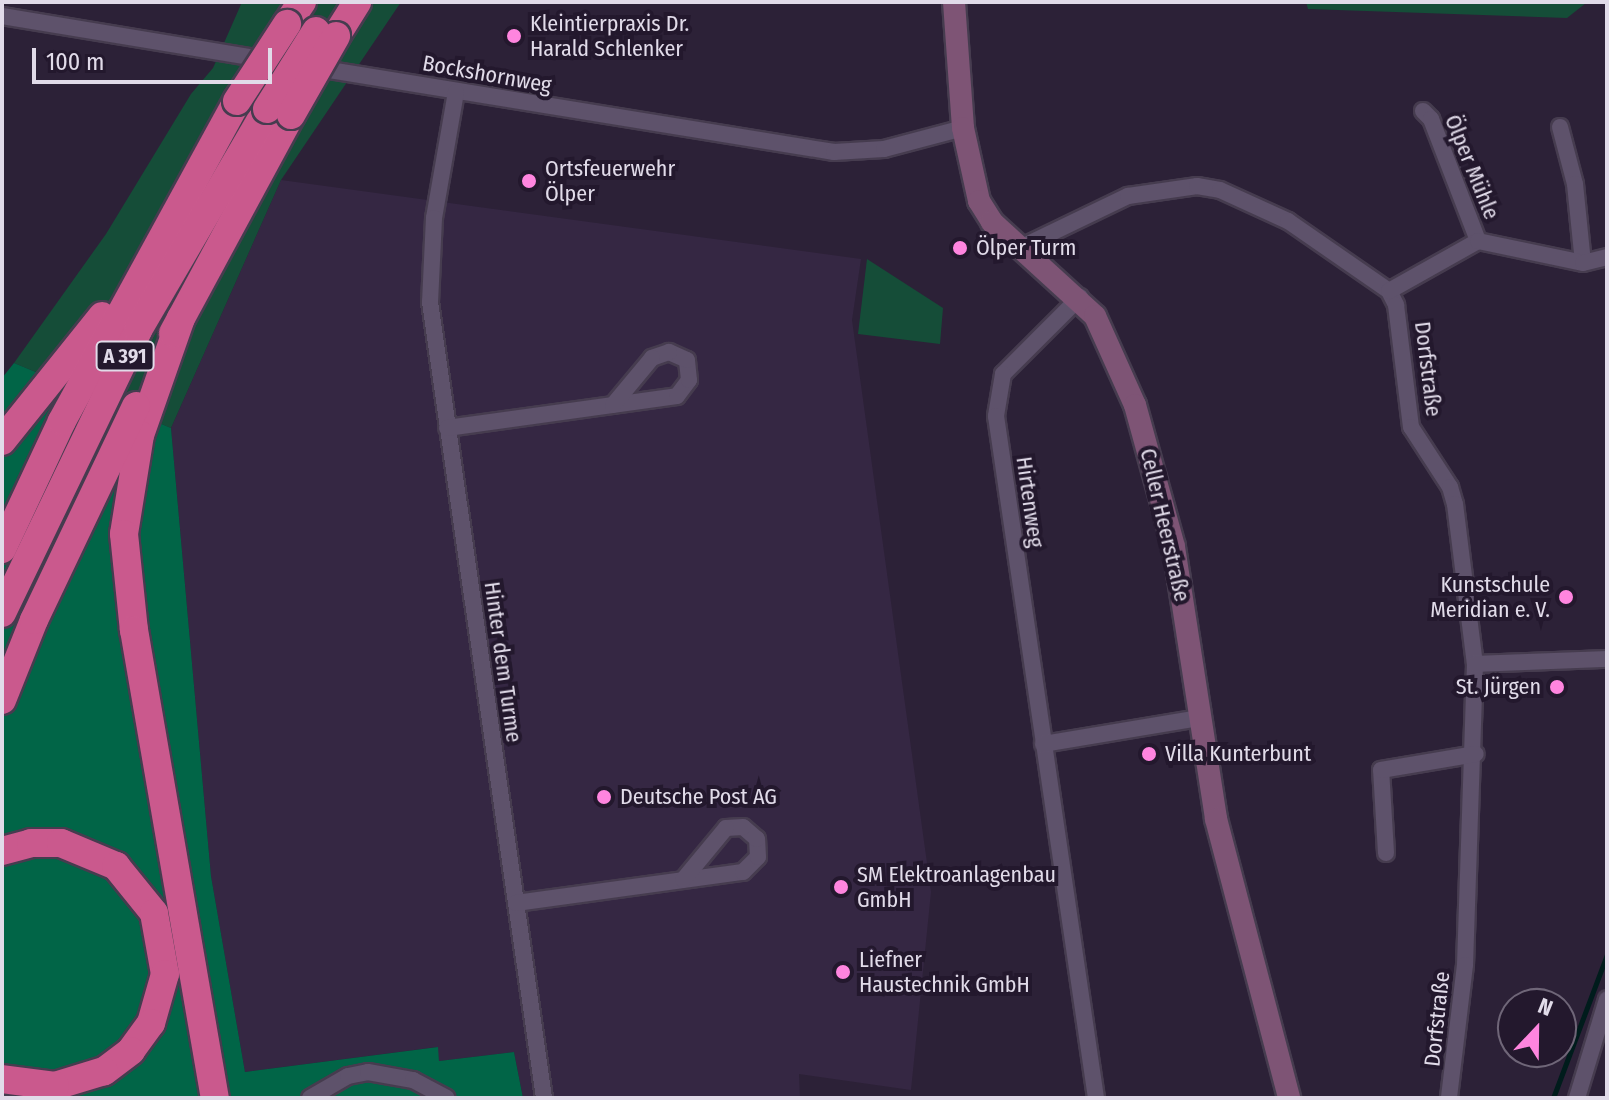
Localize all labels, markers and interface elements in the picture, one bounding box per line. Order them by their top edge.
place label: Kleintierpraxis Dr. Harald Schlenker [530,10,689,62]
marker: Kleintierpraxis Dr. Harald Schlenker [505,27,523,45]
scale bar [36,32,276,82]
text: 100 m [46,48,104,76]
street label: Bockshornweg [420,50,554,98]
street label: Ölper Mühle [1439,111,1505,223]
place label: Ortsfeuerwehr Ölper [545,155,675,206]
marker: Ortsfeuerwehr Ölper [520,172,538,190]
place label: Ölper Turm [976,235,1076,261]
marker: Ölper Turm [951,239,969,257]
street label: Dorfstraße [1409,320,1447,418]
road number: A 391 [95,340,155,372]
street label: Celler Heerstraße [1135,446,1195,604]
street label: Hirtenweg [1011,455,1049,549]
place label: Kunstschule Meridian e. V. [1430,571,1550,622]
street label: Hinter dem Turme [479,580,527,744]
marker: Kunstschule Meridian e. V. [1557,588,1575,606]
place label: St. Jürgen [1456,674,1541,700]
marker: St. Jürgen [1548,678,1566,696]
place label: Villa Kunterbunt [1165,741,1311,767]
marker: Villa Kunterbunt [1140,745,1158,763]
place label: Deutsche Post AG [620,784,777,810]
marker: Deutsche Post AG [595,788,613,806]
place label: SM Elektroanlagenbau GmbH [857,861,1056,912]
marker: SM Elektroanlagenbau GmbH [832,878,850,896]
place label: Liefner Haustechnik GmbH [859,946,1030,998]
marker: Liefner Haustechnik GmbH [834,963,852,981]
street label: Dorfstraße [1419,970,1455,1068]
north arrow [1497,988,1577,1068]
text: N [1534,992,1557,1022]

